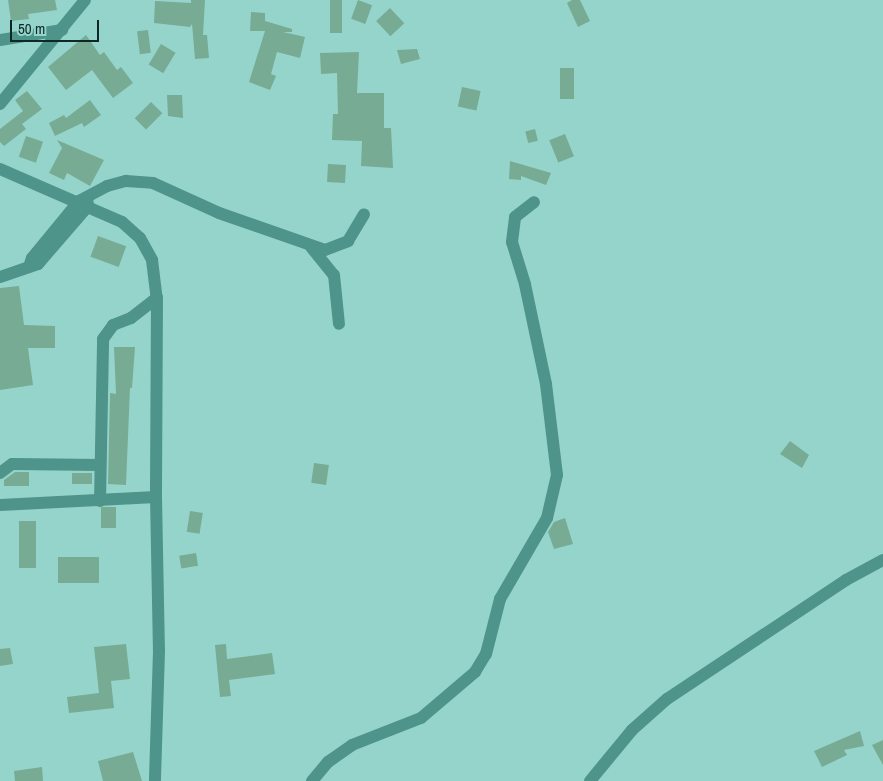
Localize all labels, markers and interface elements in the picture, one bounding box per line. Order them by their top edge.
scale bar [12,10,101,42]
text: 50 m [18,18,45,39]

